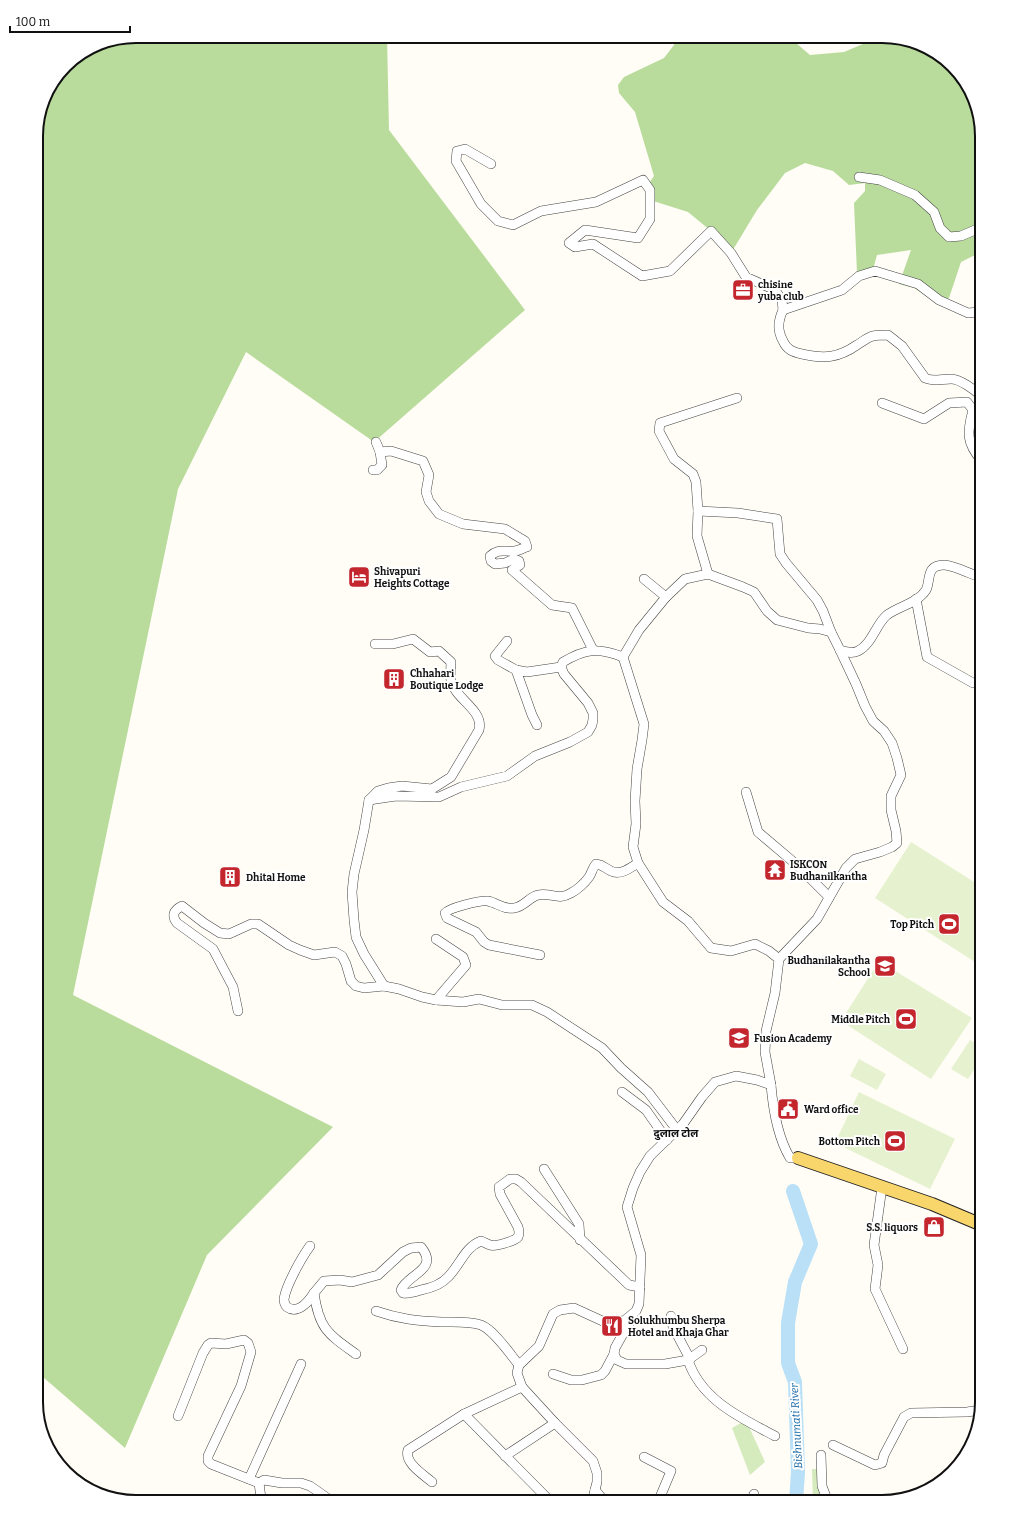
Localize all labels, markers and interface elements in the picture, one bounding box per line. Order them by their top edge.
scale bar [10,8,130,34]
text: 100 m [16,15,51,29]
office icon: chisine yuba club [730,277,756,303]
place label: chisine yuba club [757,279,804,303]
hotel icon: Shivapuri Heights Cottage [346,564,372,590]
place label: Shivapuri Heights Cottage [374,566,450,590]
building icon: Chhahari Boutique Lodge [381,666,407,692]
place label: Chhahari Boutique Lodge [410,668,484,692]
temple icon: ISKCON Budhanilkantha [762,857,788,883]
place label: ISKCON Budhanilkantha [790,859,867,883]
building icon: Dhital Home [217,864,243,890]
place label: Dhital Home [246,872,306,884]
sports icon: Top Pitch [936,911,962,937]
place label: Top Pitch [890,919,935,931]
school or university icon: Budhanilakantha School [872,953,898,979]
place label: Budhanilakantha School [787,955,870,979]
sports icon: Middle Pitch [893,1006,919,1032]
place label: Middle Pitch [831,1014,891,1026]
school or university icon: Fusion Academy [726,1025,752,1051]
place label: Fusion Academy [754,1033,832,1045]
public building icon: Ward office [775,1096,801,1122]
place label: Ward office [804,1104,859,1116]
district label: दुलाल टोल [654,1127,699,1141]
sports icon: Bottom Pitch [882,1128,908,1154]
place label: Bottom Pitch [819,1136,881,1148]
shop icon: S.S. liquors [921,1214,947,1240]
place label: S.S. liquors [866,1222,918,1234]
restaurant icon: Solukhumbu Sherpa Hotel and Khaja Ghar [599,1313,625,1339]
place label: Solukhumbu Sherpa Hotel and Khaja Ghar [628,1315,729,1339]
water label: Bishnumati River [788,1382,805,1469]

